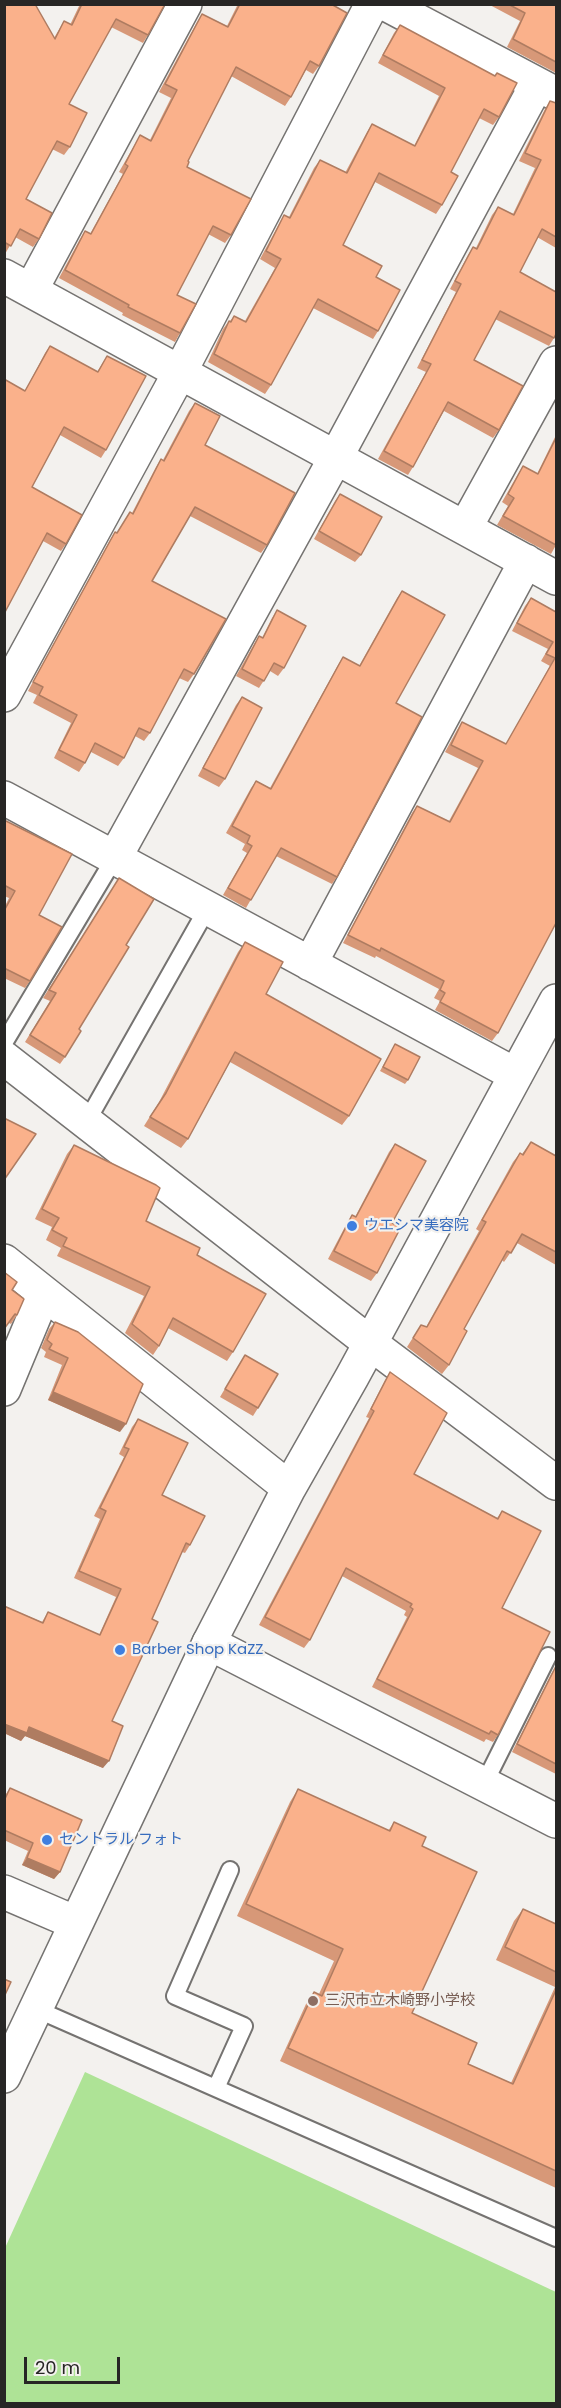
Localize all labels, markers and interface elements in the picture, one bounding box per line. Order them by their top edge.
place label: ウエシマ美容院 [364,1217,469,1235]
marker: ウエシマ美容院 [345,1219,359,1233]
place label: Barber Shop KaZZ [132,1641,263,1659]
marker: Barber Shop KaZZ [113,1643,127,1657]
place label: セントラル フォト [59,1831,183,1849]
marker: セントラル フォト [40,1833,54,1847]
place label: 三沢市立木崎野小学校 [325,1992,475,2010]
marker: 三沢市立木崎野小学校 [306,1994,320,2008]
scale bar [27,2345,123,2383]
text: 20 m [35,2355,80,2380]

